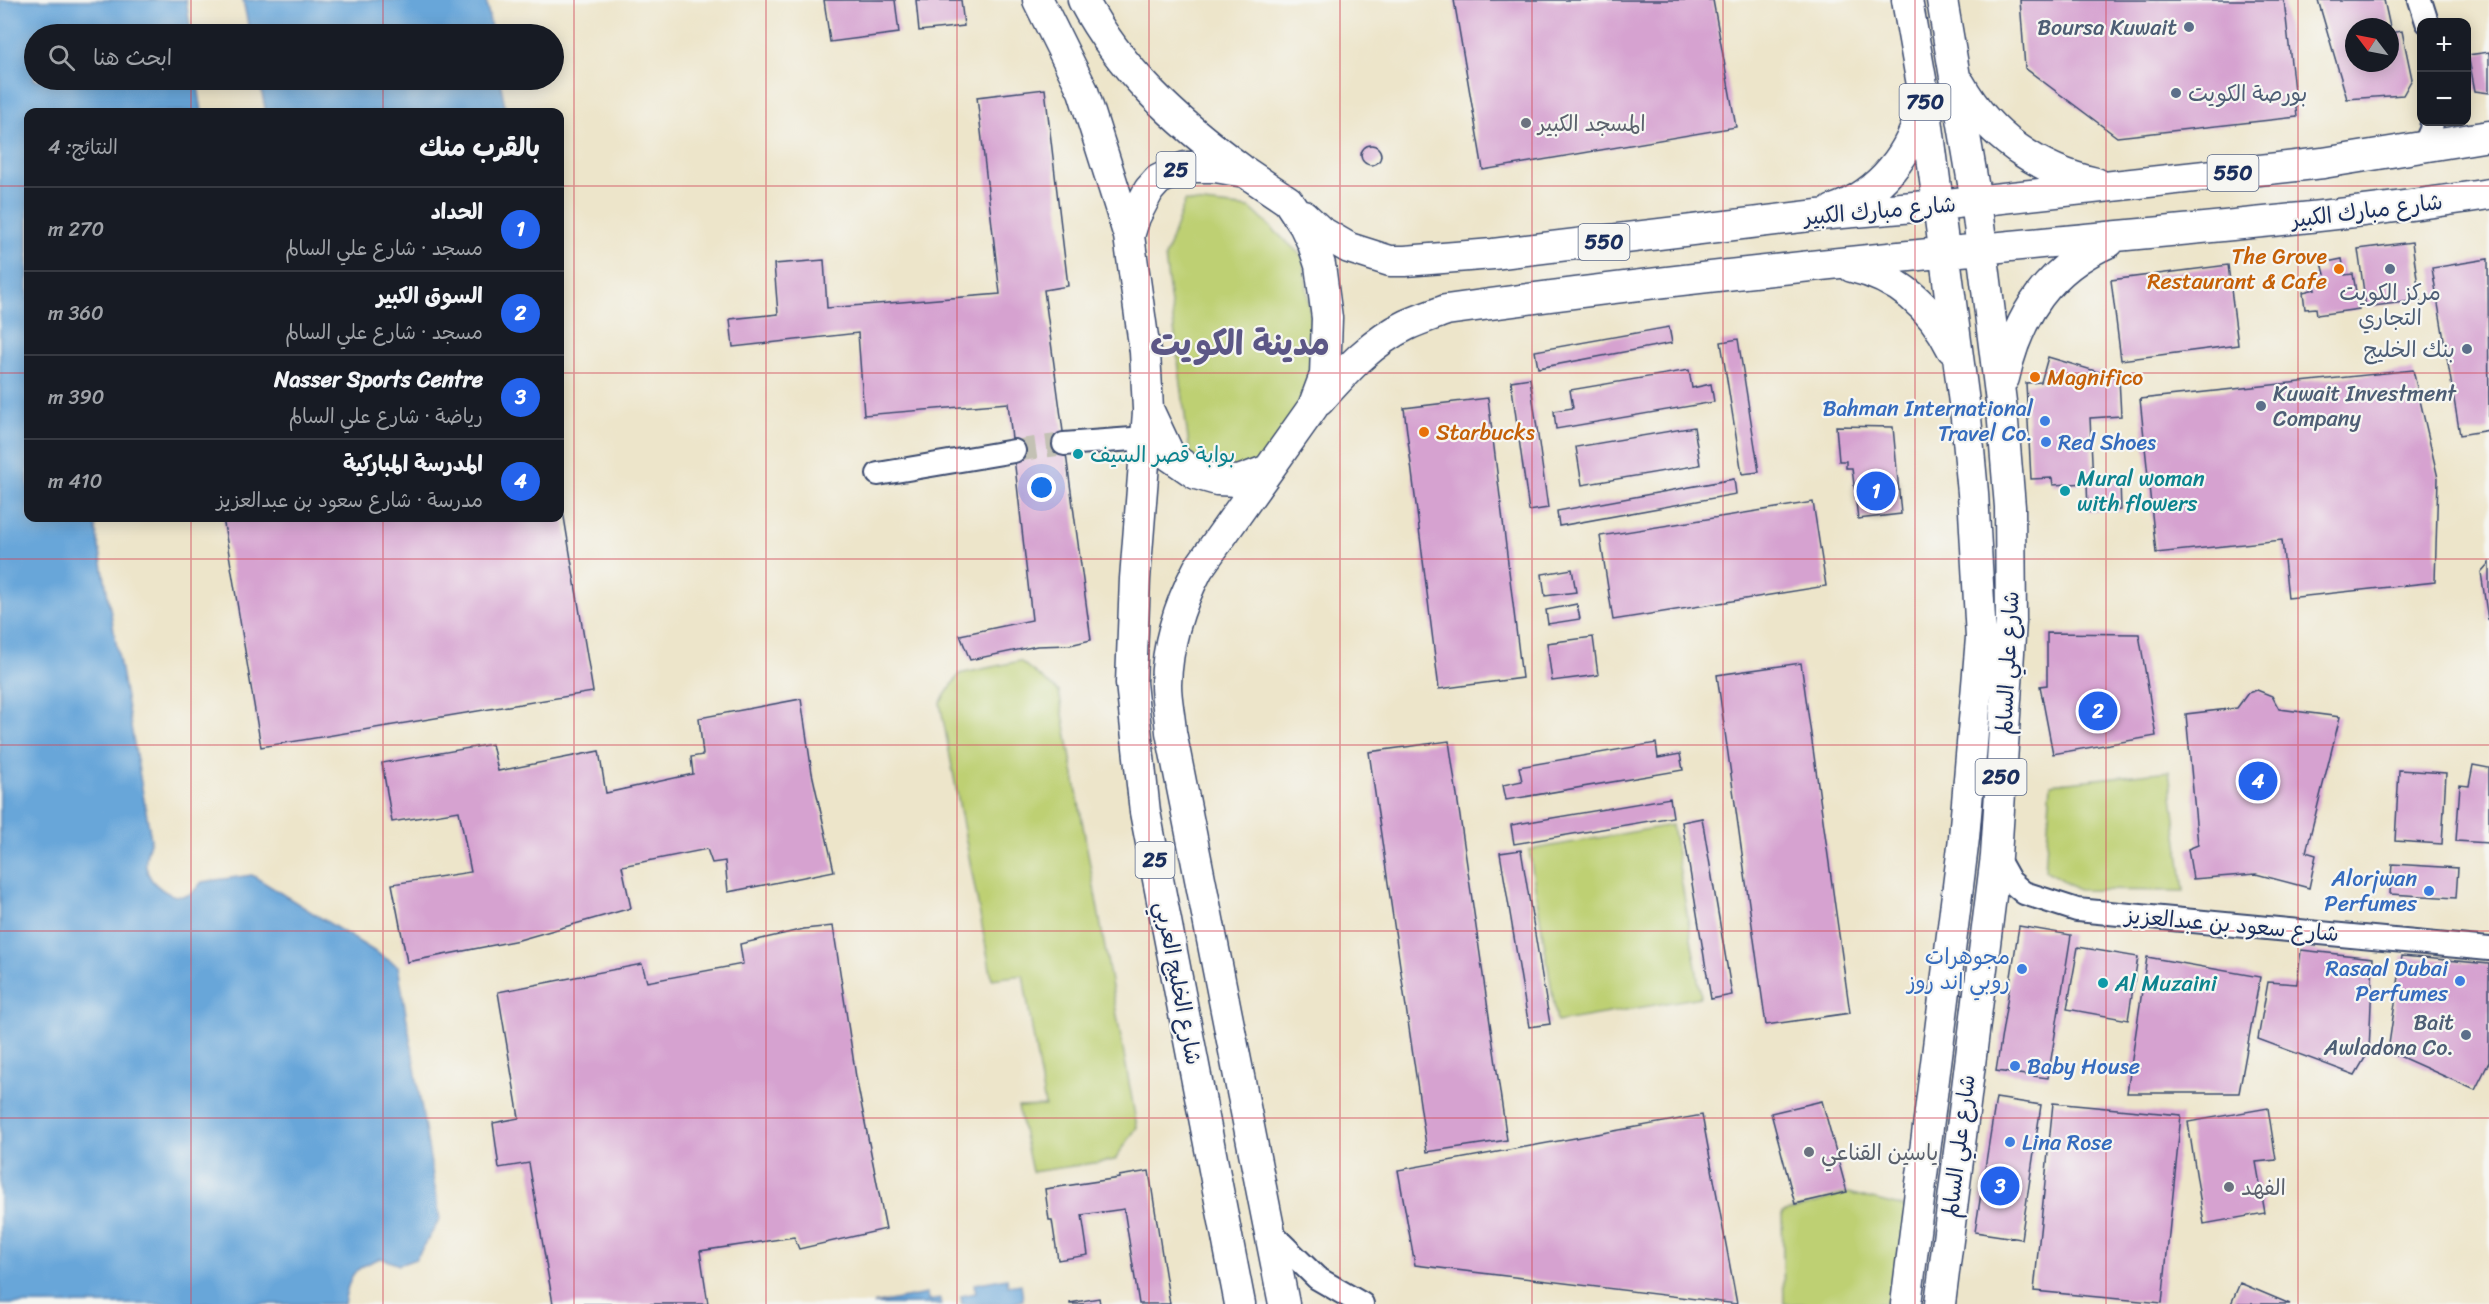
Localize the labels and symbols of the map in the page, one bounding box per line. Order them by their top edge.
place label: Boursa Kuwait [2037,8,2177,47]
north arrow [2345,18,2399,72]
marker: Boursa Kuwait [2182,20,2196,34]
place label: بورصة الكويت [2188,74,2307,113]
road number: 750 [1900,84,1950,120]
marker: بورصة الكويت [2169,86,2183,100]
place label: المسجد الكبير [1536,104,1646,143]
marker: المسجد الكبير [1519,116,1533,130]
road number: 25 [1156,152,1196,188]
road number: 550 [2208,155,2258,191]
street label: شارع مبارك الكبير [2287,182,2445,239]
street label: شارع مبارك الكبير [1801,184,1958,237]
road number: 550 [1578,224,1630,260]
place label: The Grove Restaurant & Cafe [2147,237,2327,301]
marker: The Grove Restaurant & Cafe [2332,262,2346,276]
marker: مركز الكويت التجاري [2383,262,2397,276]
place label: مركز الكويت التجاري [2339,273,2441,337]
district label: مدينة الكويت [1150,314,1330,374]
place label: بنك الخليج [2363,330,2455,369]
marker: بنك الخليج [2460,342,2474,356]
place label: Magnifico [2047,358,2143,397]
marker: Magnifico [2028,370,2042,384]
place label: Kuwait Investment Company [2273,374,2457,438]
place label: Bahman International Travel Co. [1822,389,2034,453]
marker: Kuwait Investment Company [2254,399,2268,413]
place label: Starbucks [1436,413,1535,452]
marker: Bahman International Travel Co. [2038,414,2052,428]
place label: Red Shoes [2058,423,2156,462]
marker: Starbucks [1417,425,1431,439]
place label: بوابة قصر السيف [1090,435,1235,474]
marker: Red Shoes [2039,435,2053,449]
marker: بوابة قصر السيف [1071,447,1085,461]
place label: Mural woman with flowers [2077,459,2205,523]
pin: 1 [1856,468,1896,514]
your location [1027,473,1056,502]
marker: Mural woman with flowers [2058,484,2072,498]
street label: شارع علي السالم [1984,590,2031,736]
pin: 2 [2078,688,2118,734]
pin: 4 [2238,758,2278,804]
road number: 250 [1976,759,2026,795]
road number: 25 [1136,842,1174,878]
place label: Alorjwan Perfumes [2324,859,2418,923]
marker: Alorjwan Perfumes [2422,884,2436,898]
street label: شارع سعود بن عبدالعزيز [2121,896,2341,953]
street label: شارع الخليج العربي [1144,898,1213,1068]
place label: مجوهرات روبي اند روز [1905,937,2010,1001]
place label: Rasaal Dubai Perfumes [2326,949,2449,1013]
marker: مجوهرات روبي اند روز [2015,962,2029,976]
place label: Al Muzaini [2114,964,2218,1003]
marker: Rasaal Dubai Perfumes [2453,974,2467,988]
marker: Al Muzaini [2096,976,2110,990]
place label: Bait Awladona Co. [2323,1003,2454,1067]
marker: Bait Awladona Co. [2459,1028,2473,1042]
place label: Baby House [2027,1047,2140,1086]
marker: Baby House [2008,1059,2022,1073]
street label: شارع علي السالم [1930,1072,1987,1220]
place label: Lina Rose [2022,1123,2113,1162]
place label: ياسين القناعي [1821,1133,1938,1172]
marker: Lina Rose [2003,1135,2017,1149]
marker: ياسين القناعي [1802,1145,1816,1159]
pin: 3 [1980,1164,2020,1208]
place label: الفهد [2241,1168,2286,1207]
marker: الفهد [2222,1180,2236,1194]

